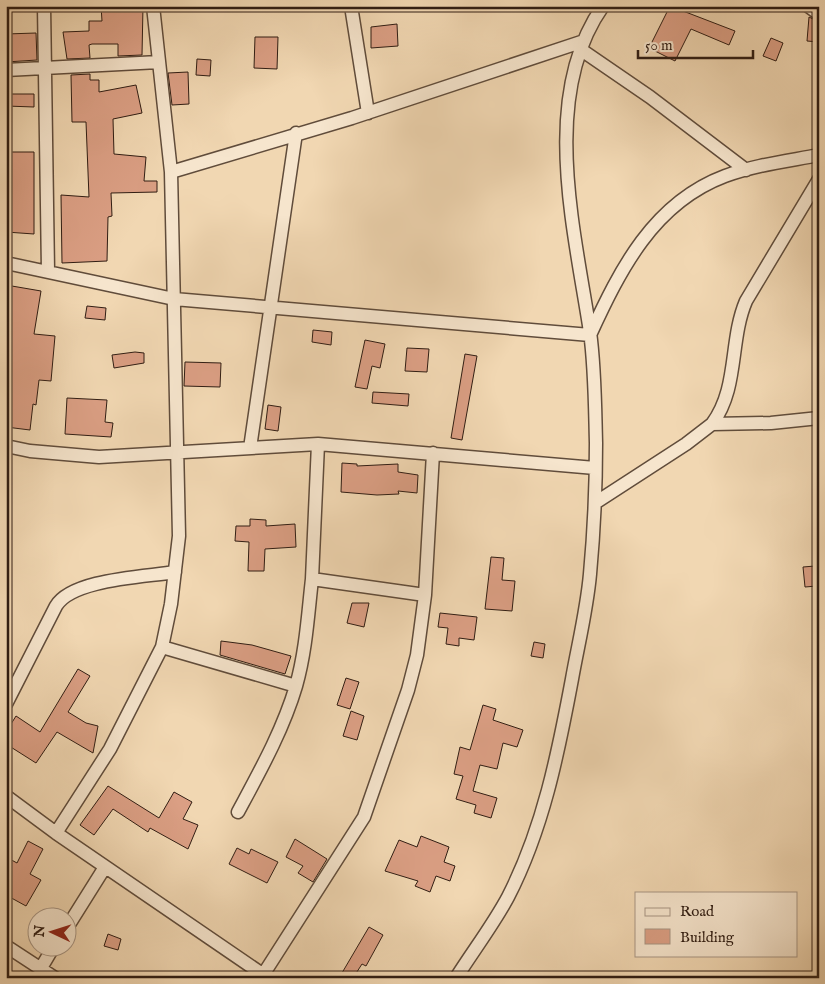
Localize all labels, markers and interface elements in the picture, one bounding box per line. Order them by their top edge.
scale bar [638,28,752,60]
text: 50 m [645,36,673,55]
legend [635,892,798,956]
text: Road [680,902,715,921]
north arrow [28,906,78,956]
text: N [31,924,49,939]
text: Building [680,928,735,947]

